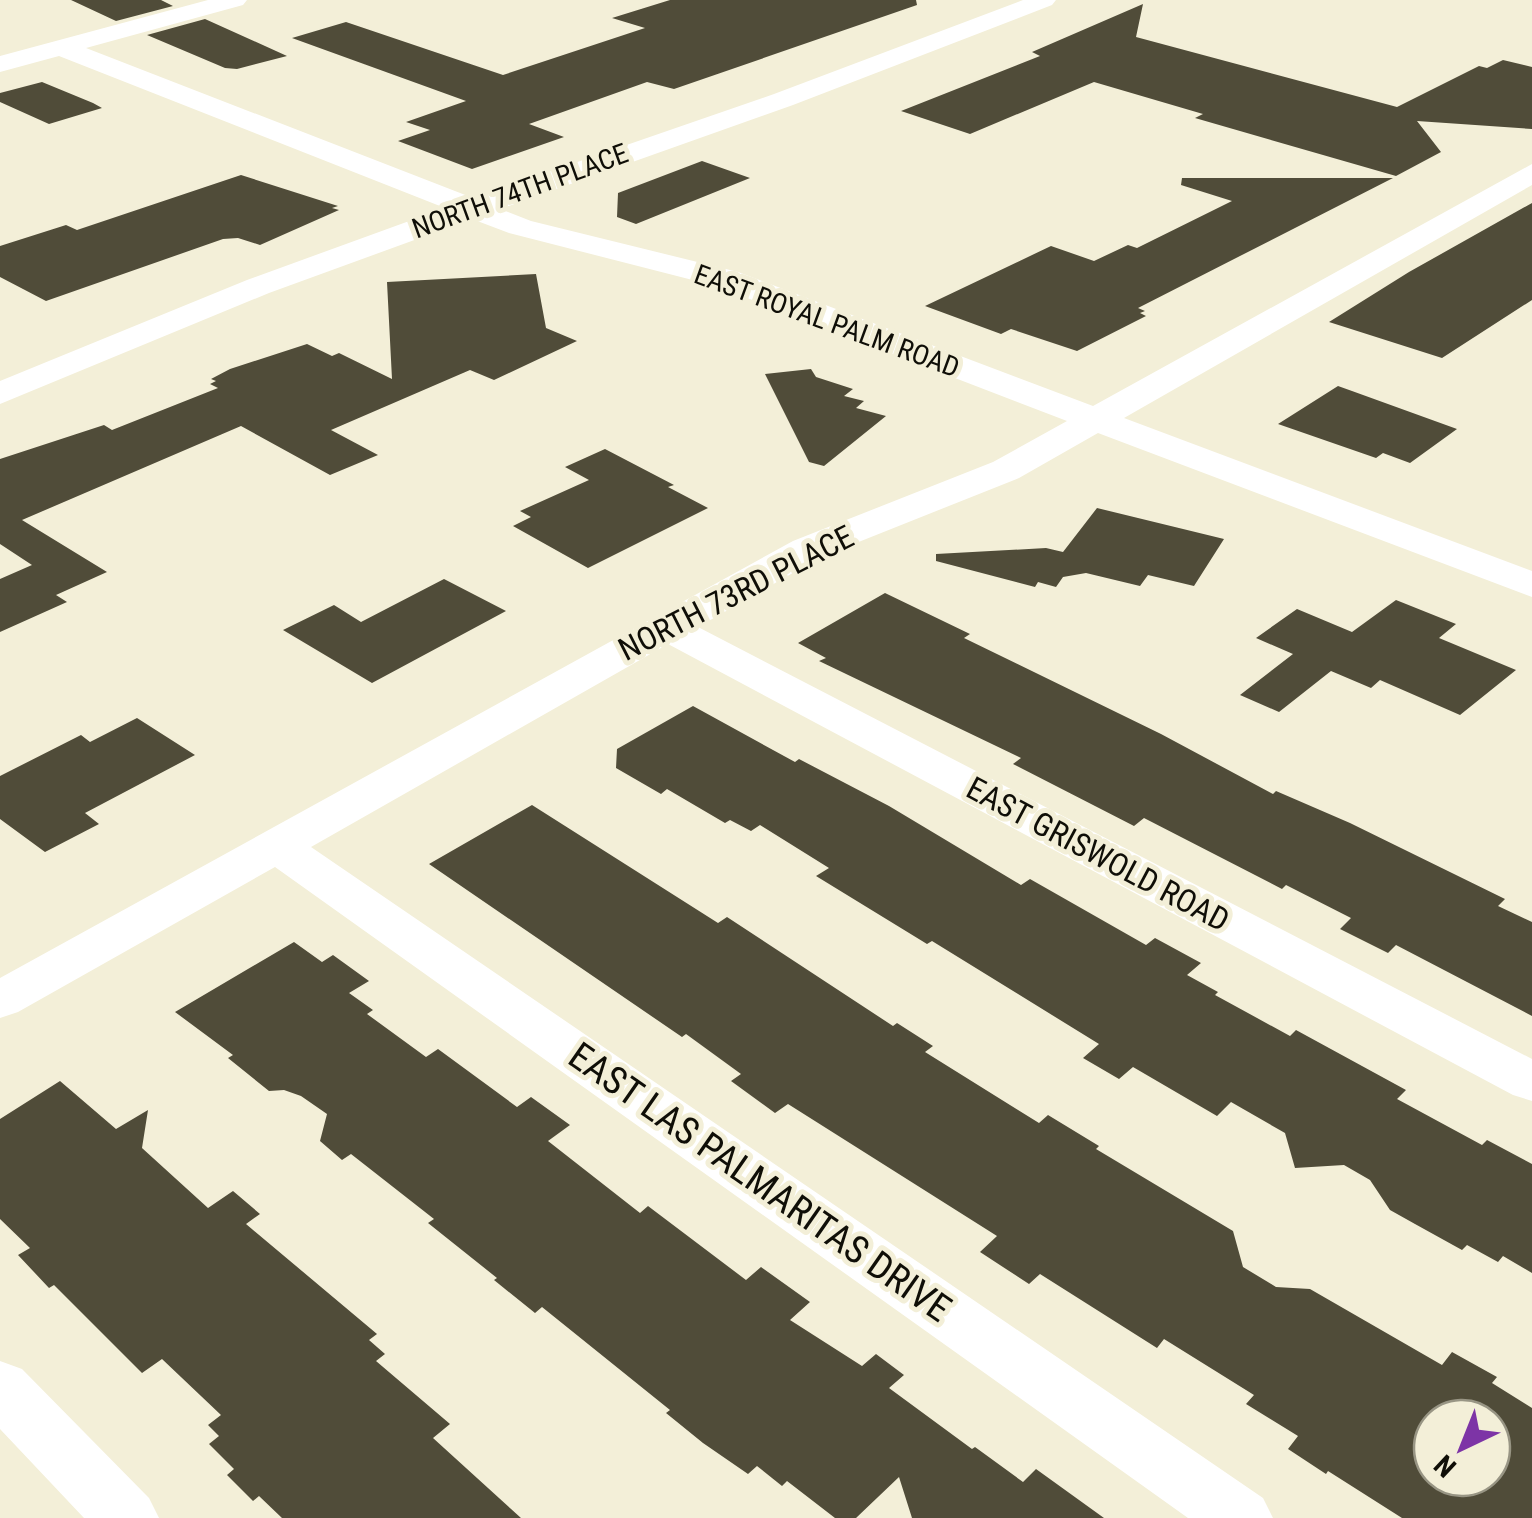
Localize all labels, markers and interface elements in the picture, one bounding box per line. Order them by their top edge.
street label: NORTH 74TH PLACE [408,137,632,245]
street label: EAST ROYAL PALM ROAD [690,258,964,384]
street label: NORTH 73RD PLACE [612,517,860,669]
street label: EAST GRISWOLD ROAD [960,769,1236,939]
street label: EAST LAS PALMARITAS DRIVE [561,1033,959,1331]
north arrow [1412,1398,1512,1498]
text: N [1428,1448,1463,1484]

